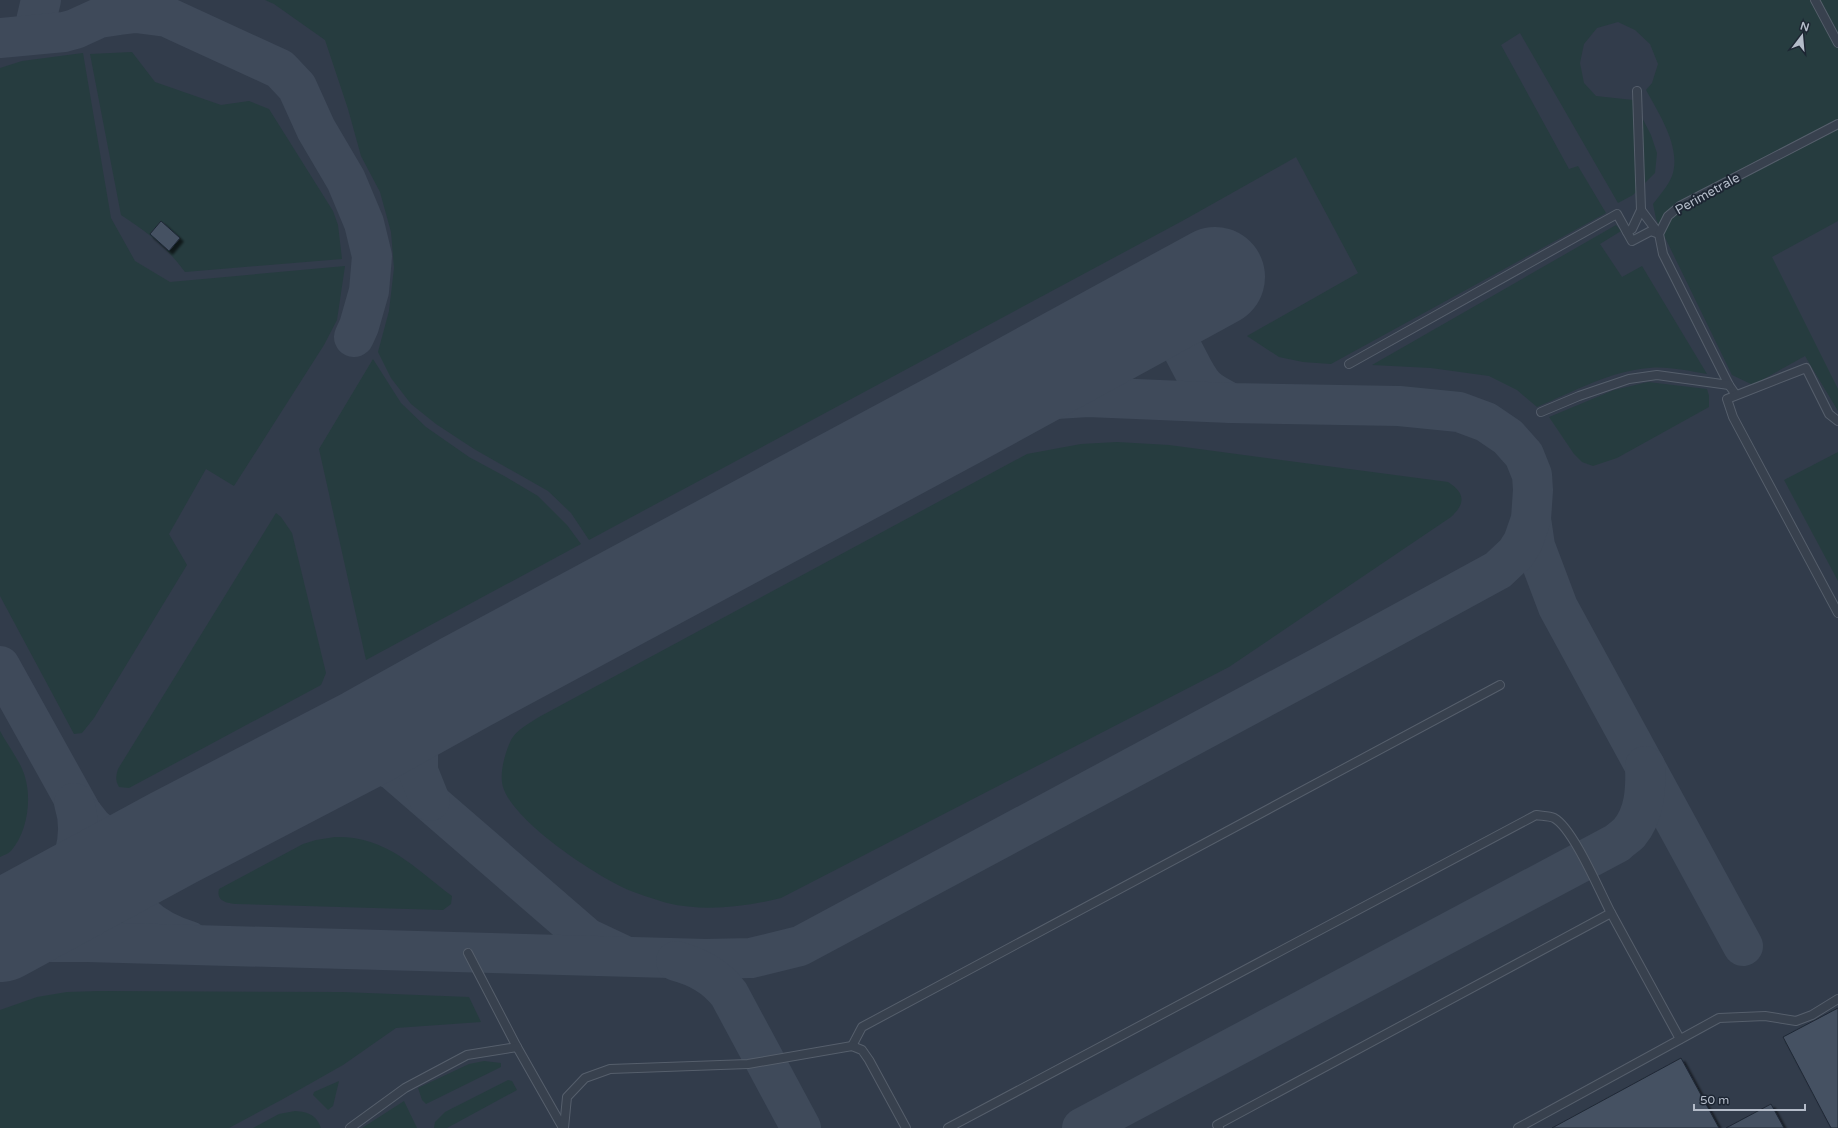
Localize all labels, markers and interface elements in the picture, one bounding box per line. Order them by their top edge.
north arrow [1782,16,1822,56]
text: N [1799,19,1811,34]
street label: Perimetrale [1672,170,1743,218]
scale bar [1694,1086,1805,1112]
text: 50 m [1700,1093,1729,1107]

